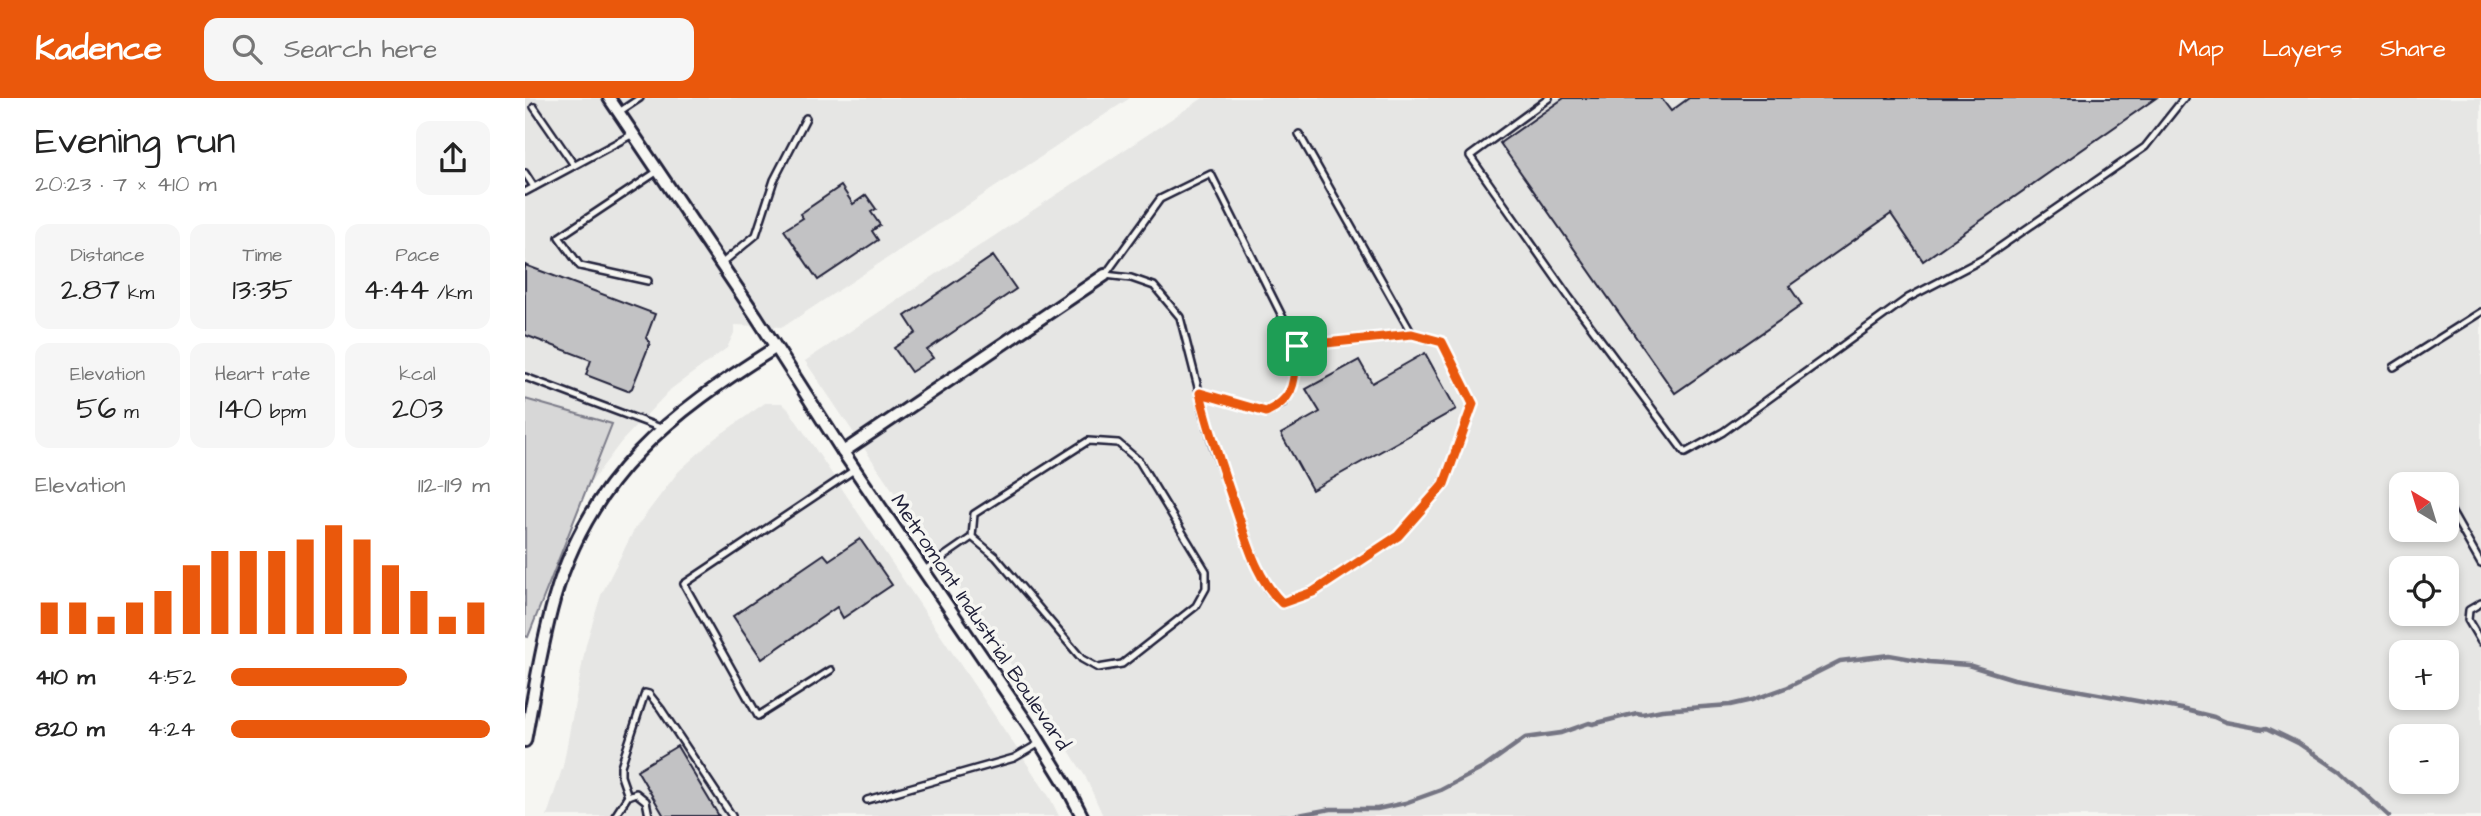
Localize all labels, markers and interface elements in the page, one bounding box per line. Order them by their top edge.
search box [204,18,694,81]
text: Kadence [35,26,162,72]
icon: search [228,30,266,68]
text: Search here [284,31,437,67]
text: Map [2179,32,2224,66]
text: Layers [2262,32,2342,66]
text: Share [2380,32,2446,66]
text: Evening run [35,116,236,168]
button: share [416,121,490,195]
text: 20:23 · 7 × 410 m [35,168,217,200]
text: Distance [71,242,144,269]
text: Time [243,242,282,269]
text: Pace [395,242,440,269]
text: 2.87 [61,269,120,311]
text: 13:35 [232,269,293,311]
text: 4:44 [363,269,429,311]
text: km [120,280,154,307]
text: /km [429,280,472,307]
pin [1267,316,1327,376]
icon: arrive [1278,327,1316,365]
text: Elevation [70,361,145,388]
text: Heart rate [215,361,310,388]
text: kcal [399,361,436,388]
text: 56 [76,388,116,430]
text: 140 [219,388,262,430]
text: 203 [392,388,443,430]
text: m [116,399,139,426]
text: bpm [262,399,306,426]
text: Elevation [35,469,126,501]
text: 112–119 m [418,469,490,501]
north arrow [2389,472,2459,542]
map controls [2389,472,2459,794]
street label: Metromont Industrial Boulevard [884,488,1078,756]
button: locate [2389,556,2459,626]
button: + [2389,640,2459,710]
text: 410 m [35,661,95,693]
text: 4:52 [147,661,196,693]
text: 820 m [35,713,105,745]
text: 4:24 [147,713,195,745]
button: − [2389,724,2459,794]

